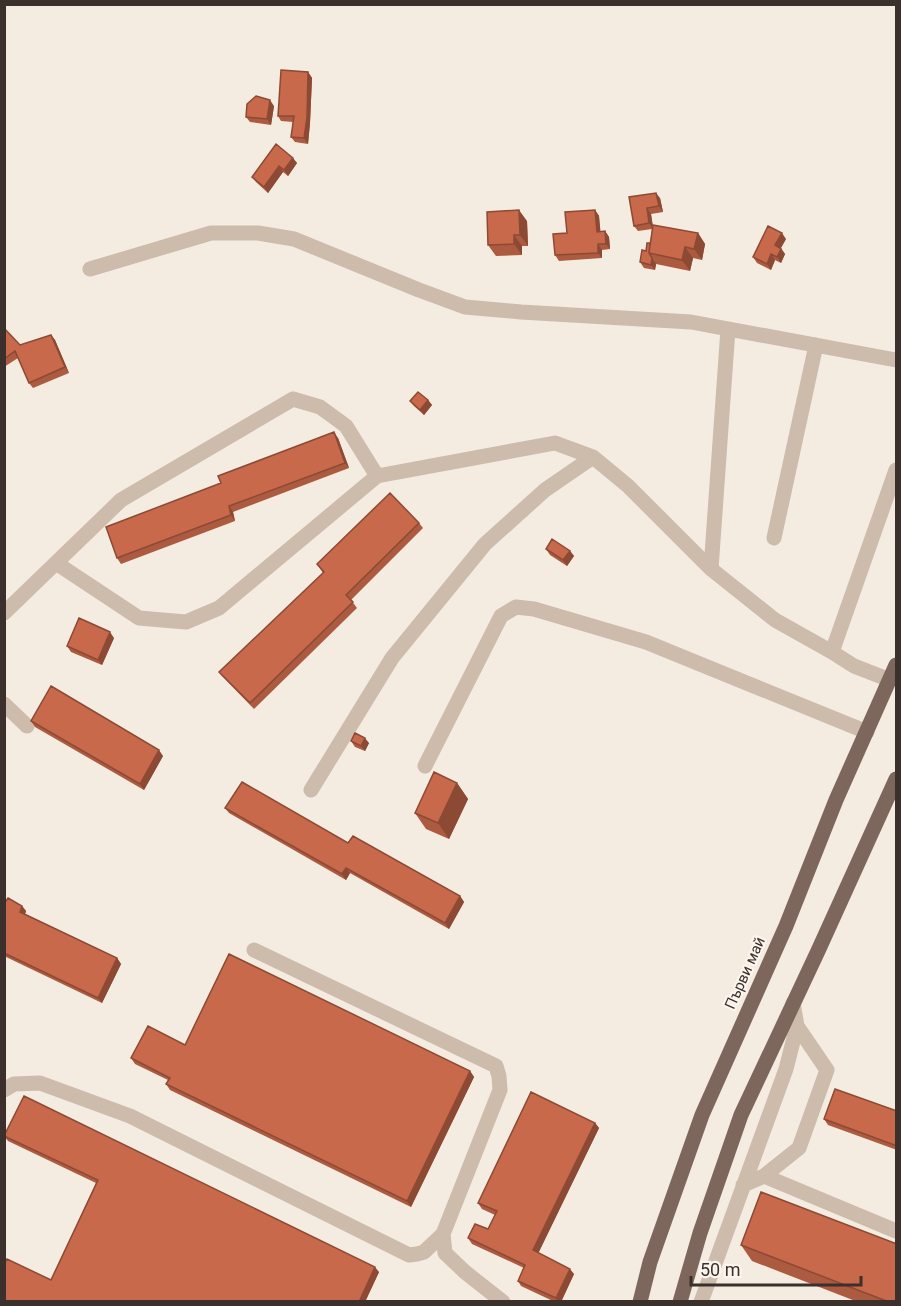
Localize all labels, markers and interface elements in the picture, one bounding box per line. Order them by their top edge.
street label: Първи май [721,934,769,1012]
scale bar [691,1249,860,1287]
text: 50 m [700,1259,740,1280]

